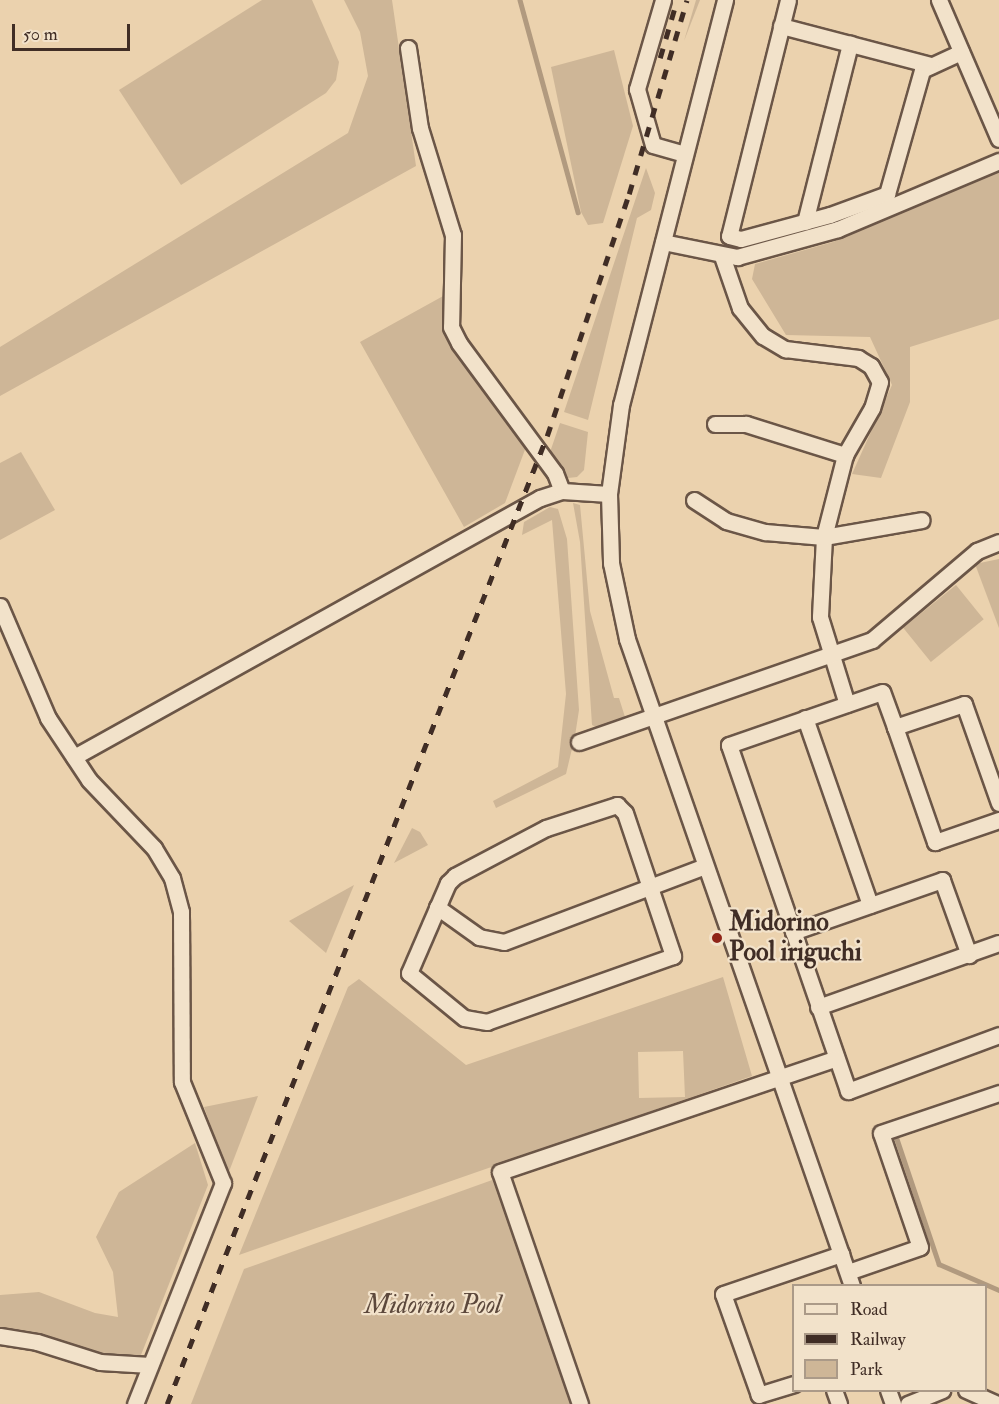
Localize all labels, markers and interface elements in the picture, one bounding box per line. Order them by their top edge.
scale bar [15,12,134,50]
text: 50 m [23,23,58,46]
place label: Midorino Pool iriguchi [729,907,862,969]
marker: Midorino Pool iriguchi [710,931,724,945]
legend [792,1284,987,1392]
park label: Midorino Pool [364,1290,502,1322]
text: Road [850,1298,888,1321]
text: Railway [850,1328,906,1351]
text: Park [850,1358,883,1381]

